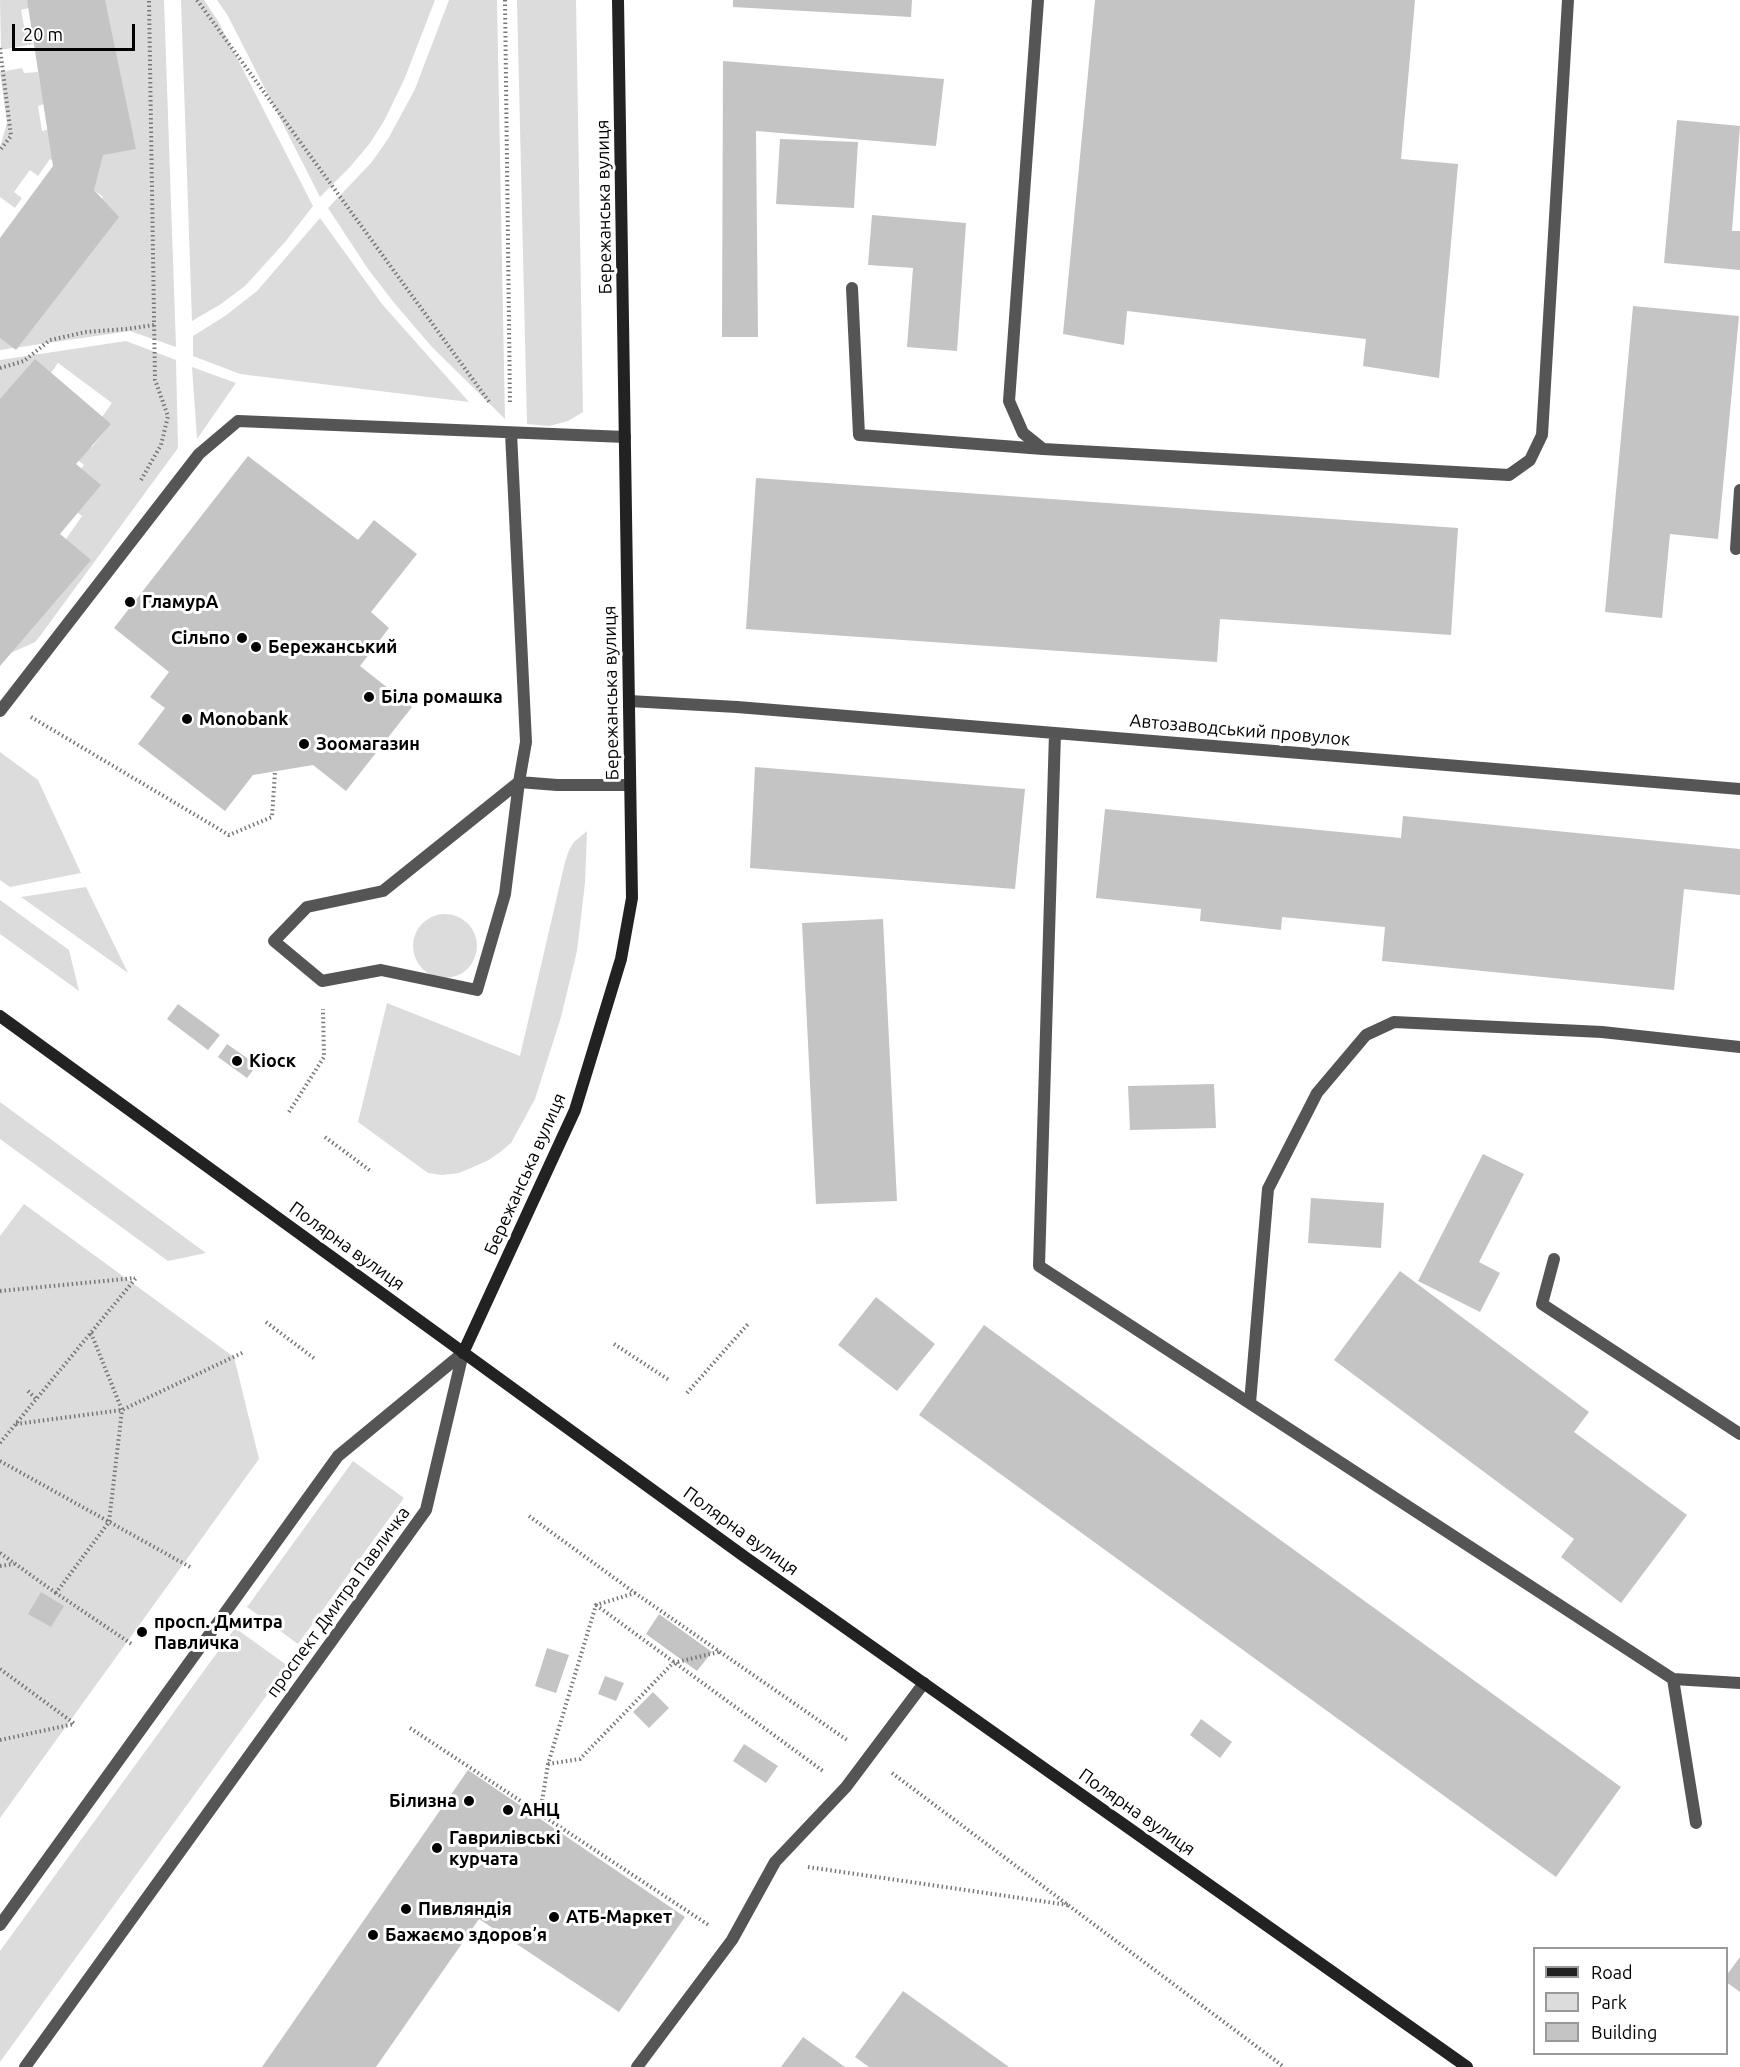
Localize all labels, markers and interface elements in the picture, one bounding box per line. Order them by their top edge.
scale bar [15,12,138,50]
text: 20 m [23,24,63,44]
street label: Бережанська вулиця [592,120,616,294]
place label: ГламурА [142,591,218,613]
marker: ГламурА [123,595,137,609]
street label: Бережанська вулиця [599,606,623,780]
place label: Сільпо [171,627,230,649]
marker: Сільпо [235,631,249,645]
place label: Бережанський [268,636,397,658]
marker: Бережанський [249,640,263,654]
place label: Біла ромашка [381,686,503,708]
marker: Біла ромашка [362,690,376,704]
place label: Monobank [199,708,288,730]
street label: Автозаводський провулок [1129,710,1351,750]
marker: Monobank [180,712,194,726]
place label: Зоомагазин [316,733,420,755]
marker: Зоомагазин [297,737,311,751]
place label: Кіоск [249,1050,296,1072]
marker: Кіоск [230,1054,244,1068]
street label: Бережанська вулиця [480,1090,570,1258]
street label: Полярна вулиця [285,1197,409,1295]
street label: Полярна вулиця [679,1482,803,1580]
street label: проспект Дмитра Павличка [262,1502,414,1702]
place label: просп. Дмитра Павличка [154,1611,283,1654]
marker: просп. Дмитра Павличка [135,1625,149,1639]
street label: Полярна вулиця [1075,1764,1199,1860]
place label: Білизна [389,1790,457,1812]
marker: Білизна [462,1794,476,1808]
place label: АНЦ [520,1799,560,1821]
marker: АНЦ [501,1803,515,1817]
place label: Гаврилівські курчата [449,1827,561,1870]
marker: Гаврилівські курчата [430,1841,444,1855]
place label: Пивляндія [418,1898,512,1920]
marker: Пивляндія [399,1902,413,1916]
place label: АТБ-Маркет [566,1906,672,1928]
marker: АТБ-Маркет [547,1910,561,1924]
place label: Бажаємо здоровʼя [385,1924,547,1946]
marker: Бажаємо здоровʼя [366,1928,380,1942]
legend [1533,1947,1728,2055]
text: Road [1591,1962,1633,1982]
text: Park [1591,1992,1627,2012]
text: Building [1591,2022,1657,2042]

